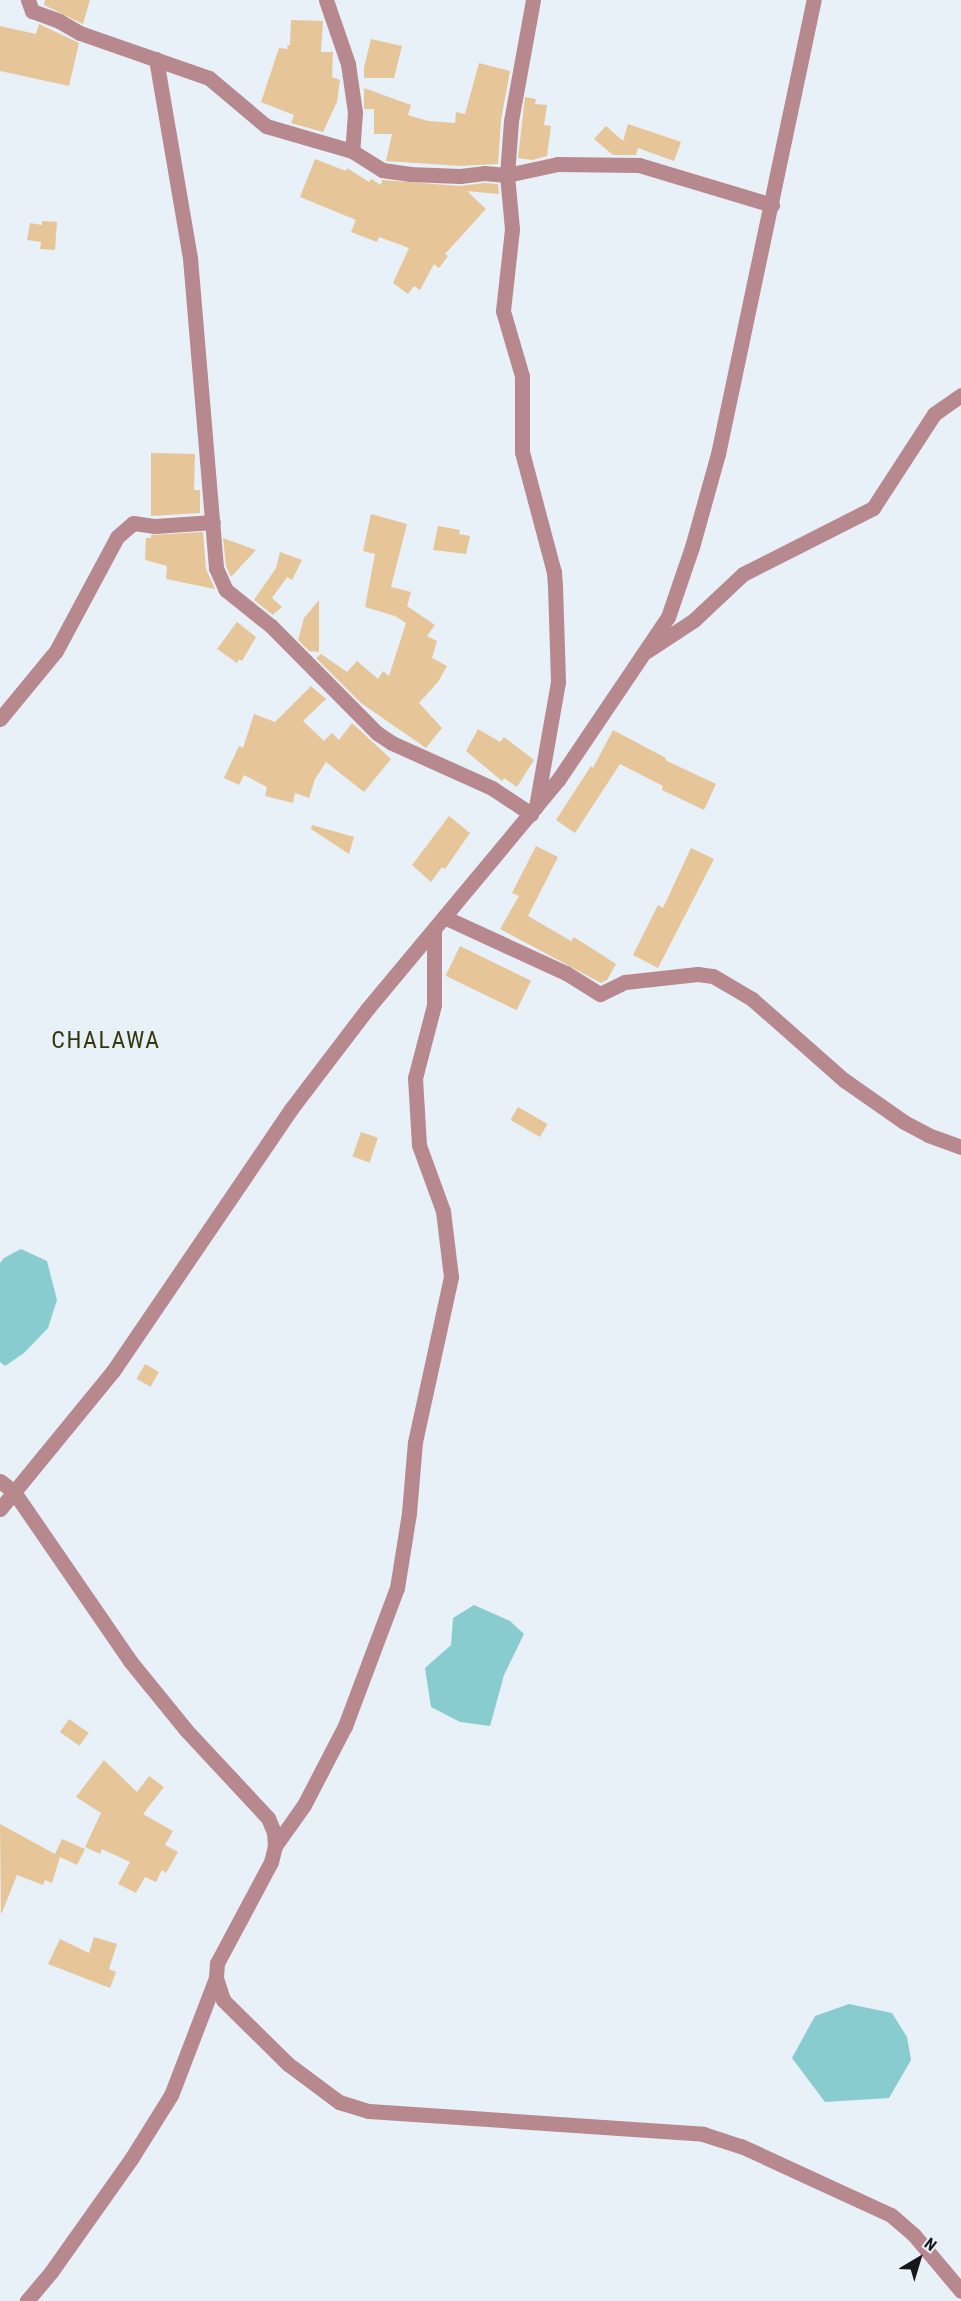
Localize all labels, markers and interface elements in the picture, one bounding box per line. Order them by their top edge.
district label: CHALAWA [51,1027,161,1055]
north arrow [889,2229,949,2289]
text: N [921,2234,940,2255]

